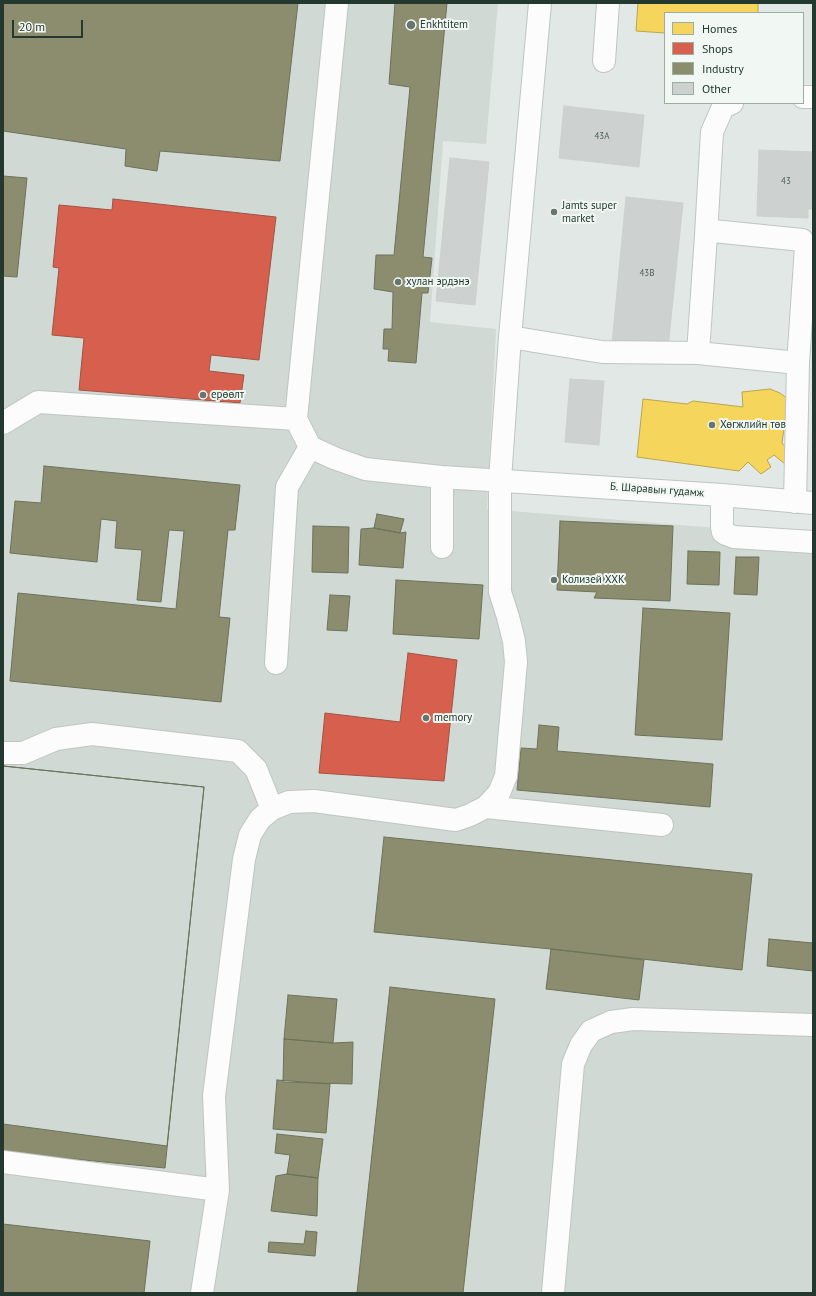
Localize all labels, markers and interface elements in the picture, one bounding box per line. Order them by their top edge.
scale bar [14,12,85,38]
legend [664,12,804,104]
place label: Enkhtitem [420,18,468,32]
text: 20 m [19,19,45,34]
marker: Enkhtitem [405,19,417,31]
text: Homes [702,21,737,36]
text: Shops [702,41,733,56]
text: Industry [702,61,744,76]
text: Other [702,81,731,96]
house number: 43А [594,131,610,141]
house number: 43 [781,176,791,186]
place label: Jamts super market [562,199,617,225]
marker: Jamts super market [549,207,559,217]
house number: 43В [639,268,655,278]
place label: хулан эрдэнэ [406,275,470,289]
marker: хулан эрдэнэ [393,277,403,287]
place label: ерөөлт [211,388,244,402]
marker: ерөөлт [198,390,208,400]
place label: Хөгжлийн төв [720,418,786,432]
marker: Хөгжлийн төв [707,420,717,430]
street label: Б. Шаравын гудамж [610,480,704,500]
place label: Колизей ХХК [562,573,625,587]
marker: Колизей ХХК [549,575,559,585]
place label: memory [434,711,472,725]
marker: memory [421,713,431,723]

